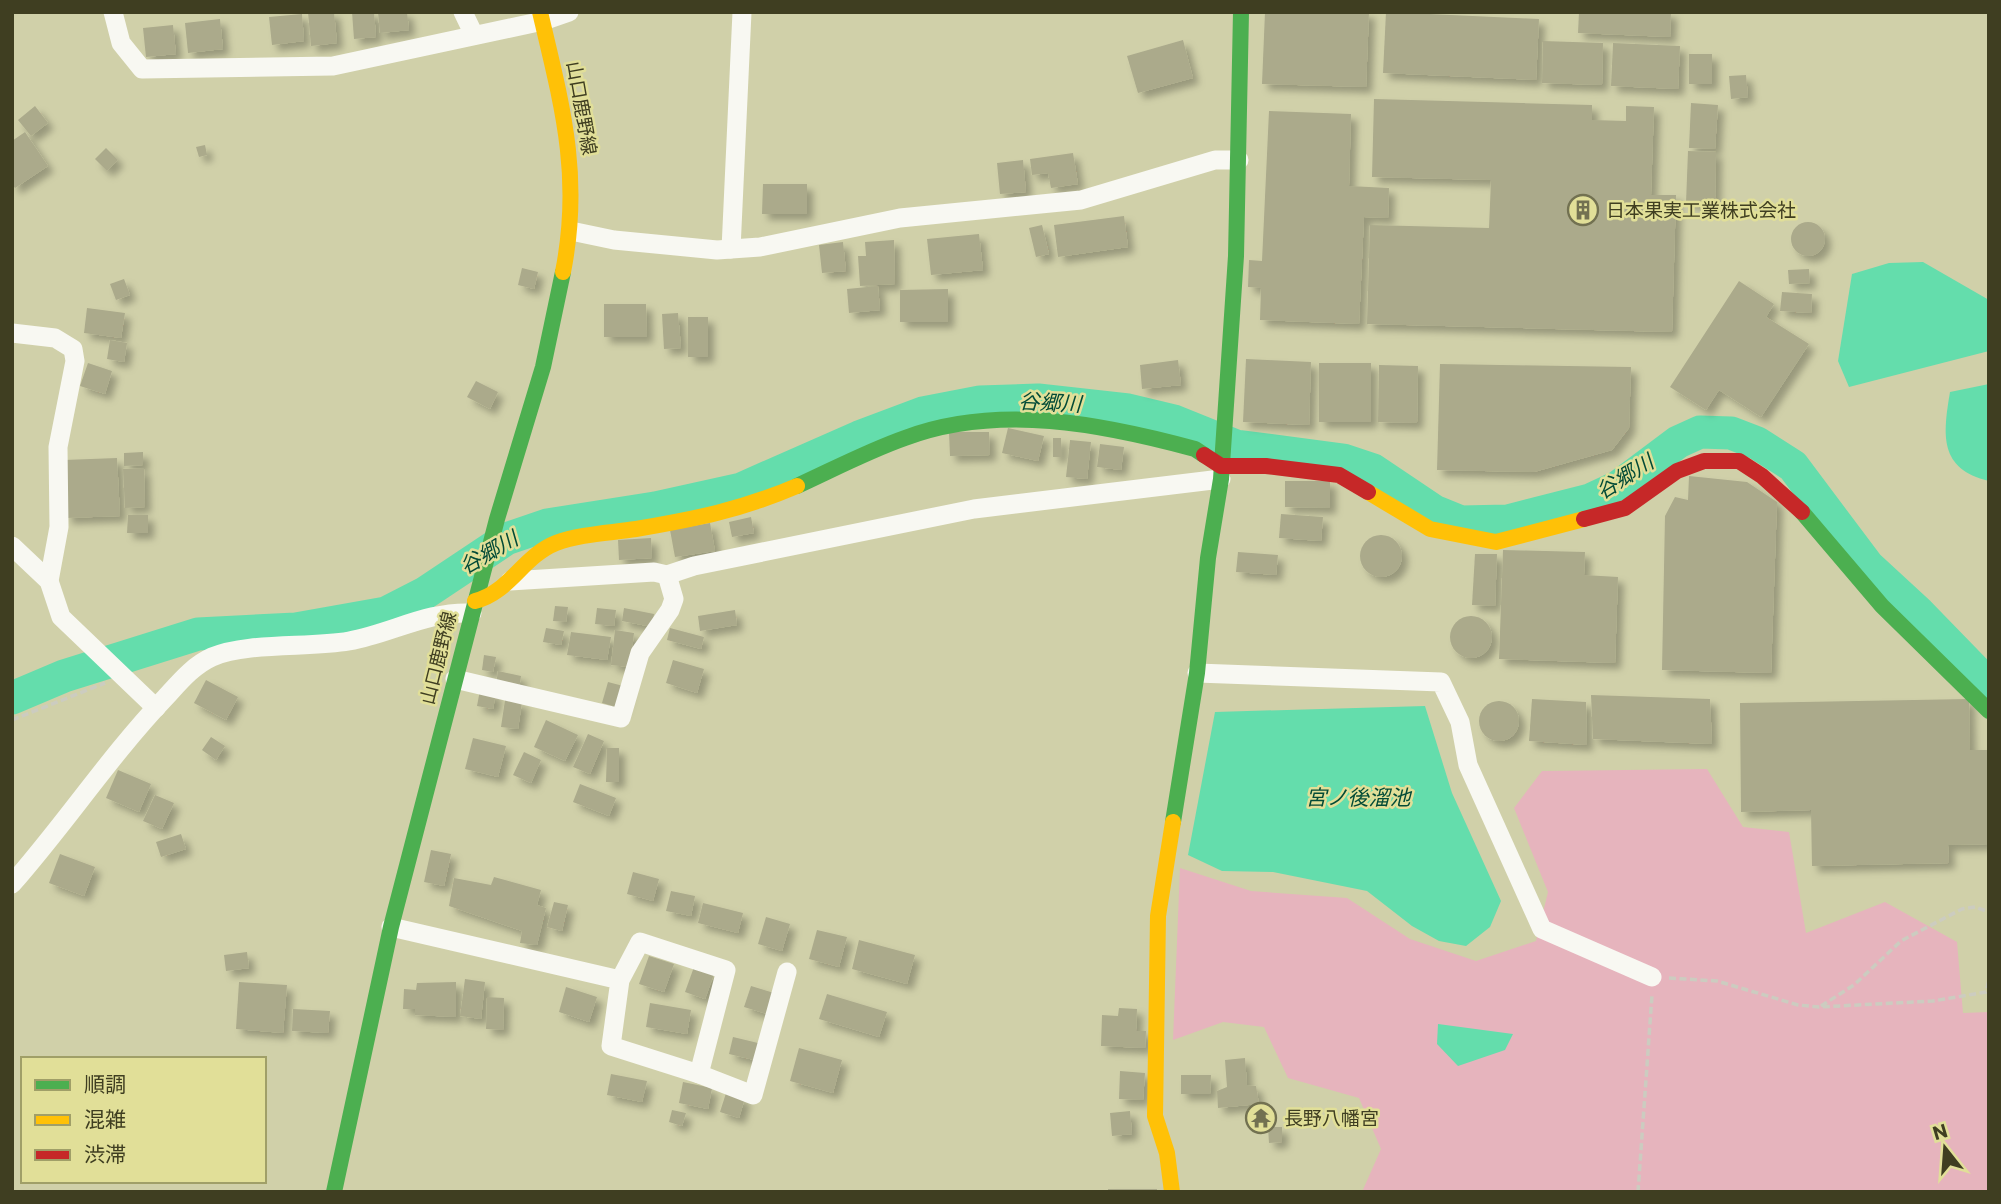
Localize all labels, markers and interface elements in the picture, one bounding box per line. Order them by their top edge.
street label: 山口鹿野線 [563,59,602,157]
building icon: 日本果実工業株式会社 [1566,193,1600,227]
place label: 日本果実工業株式会社 [1606,198,1796,221]
water label: 谷郷川 [1018,387,1084,416]
water label: 谷郷川 [1591,447,1659,503]
water label: 谷郷川 [455,524,524,578]
street label: 山口鹿野線 [415,609,460,707]
water label: 宮ノ後溜池 [1306,784,1412,809]
legend [21,1057,266,1183]
text: 順調 [84,1071,126,1096]
temple icon: 長野八幡宮 [1244,1101,1278,1135]
text: 混雑 [84,1106,126,1131]
place label: 長野八幡宮 [1284,1106,1379,1129]
north arrow [1910,1113,1980,1183]
text: N [1930,1118,1950,1144]
text: 渋滞 [84,1141,126,1166]

